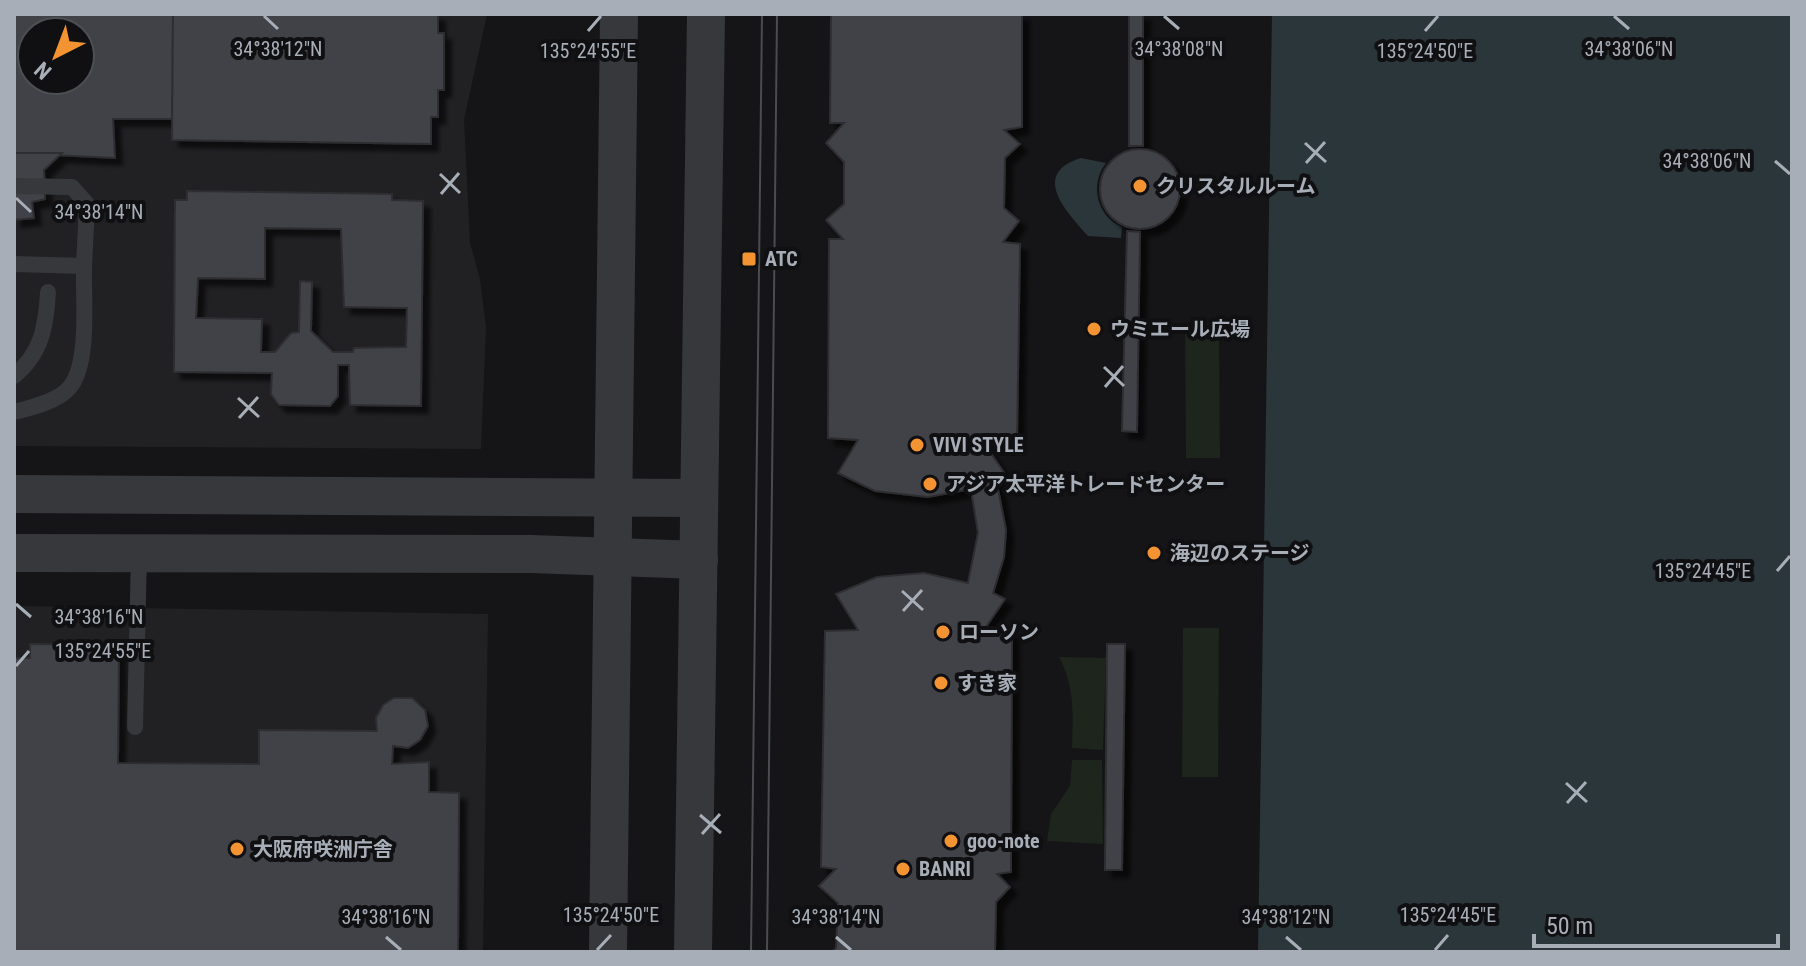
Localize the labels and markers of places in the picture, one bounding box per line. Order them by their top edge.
place label: クリスタルルーム [1156,174,1315,198]
marker: クリスタルルーム [1131,177,1149,195]
place label: ATC [765,247,798,271]
marker: ATC [740,250,758,268]
place label: ウミエール広場 [1110,317,1250,341]
marker: ウミエール広場 [1085,320,1103,338]
place label: VIVI STYLE [933,433,1024,457]
marker: VIVI STYLE [908,436,926,454]
place label: アジア太平洋トレードセンター [946,472,1225,496]
marker: アジア太平洋トレードセンター [921,475,939,493]
place label: 海辺のステージ [1170,541,1310,565]
marker: 海辺のステージ [1145,544,1163,562]
place label: ローソン [959,620,1039,644]
marker: ローソン [934,623,952,641]
place label: すき家 [957,671,1017,695]
marker: すき家 [932,674,950,692]
place label: goo-note [967,829,1040,853]
marker: goo-note [942,832,960,850]
place label: 大阪府咲洲庁舎 [253,837,393,861]
marker: 大阪府咲洲庁舎 [228,840,246,858]
place label: BANRI [919,857,971,881]
marker: BANRI [894,860,912,878]

